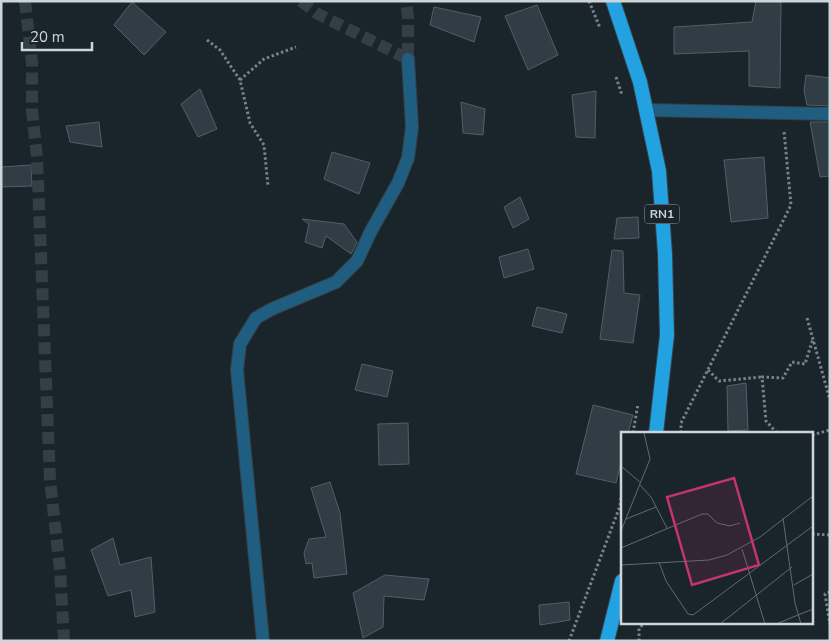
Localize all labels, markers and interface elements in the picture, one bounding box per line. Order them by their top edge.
scale bar [22,20,92,52]
text: 20 m [30,27,65,47]
road number: RN1 [644,204,680,223]
inset map [621,432,814,624]

